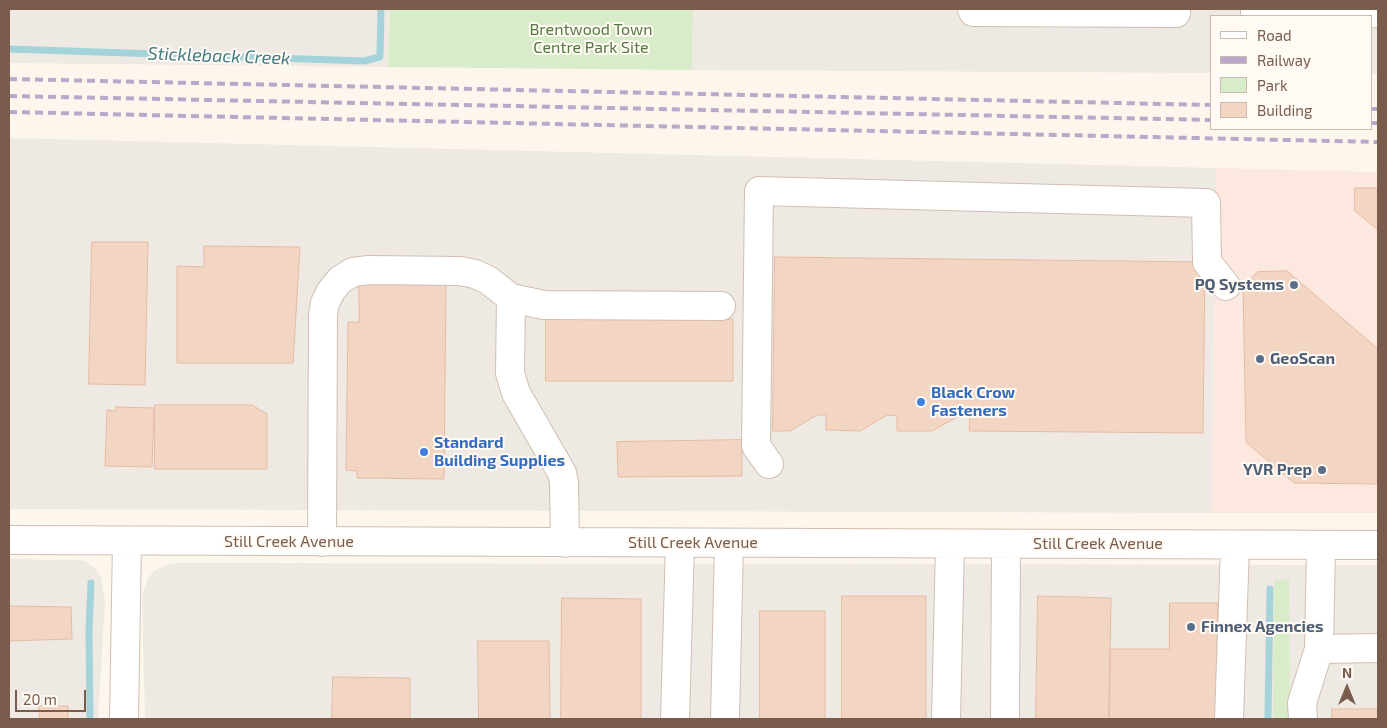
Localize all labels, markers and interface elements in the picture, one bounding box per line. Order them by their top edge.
legend [1210,15,1372,130]
park label: Brentwood Town Centre Park Site [529,20,653,58]
text: Road [1257,26,1292,44]
water label: Stickleback Creek [147,43,291,69]
text: Railway [1257,51,1311,69]
text: Park [1257,76,1288,94]
text: Building [1257,101,1312,119]
place label: PQ Systems [1195,275,1284,295]
marker: PQ Systems [1288,279,1300,291]
place label: GeoScan [1270,349,1335,369]
marker: GeoScan [1254,353,1266,365]
place label: Black Crow Fasteners [931,383,1015,421]
marker: Black Crow Fasteners [915,396,927,408]
place label: Standard Building Supplies [434,433,565,471]
marker: Standard Building Supplies [418,446,430,458]
place label: YVR Prep [1243,460,1312,480]
marker: YVR Prep [1316,464,1328,476]
street label: Still Creek Avenue [224,532,354,552]
street label: Still Creek Avenue [628,533,758,553]
street label: Still Creek Avenue [1033,534,1163,554]
place label: Finnex Agencies [1201,617,1323,637]
marker: Finnex Agencies [1185,621,1197,633]
north arrow [1322,663,1372,713]
text: N [1342,664,1352,681]
scale bar [18,680,89,712]
text: 20 m [23,690,57,708]

